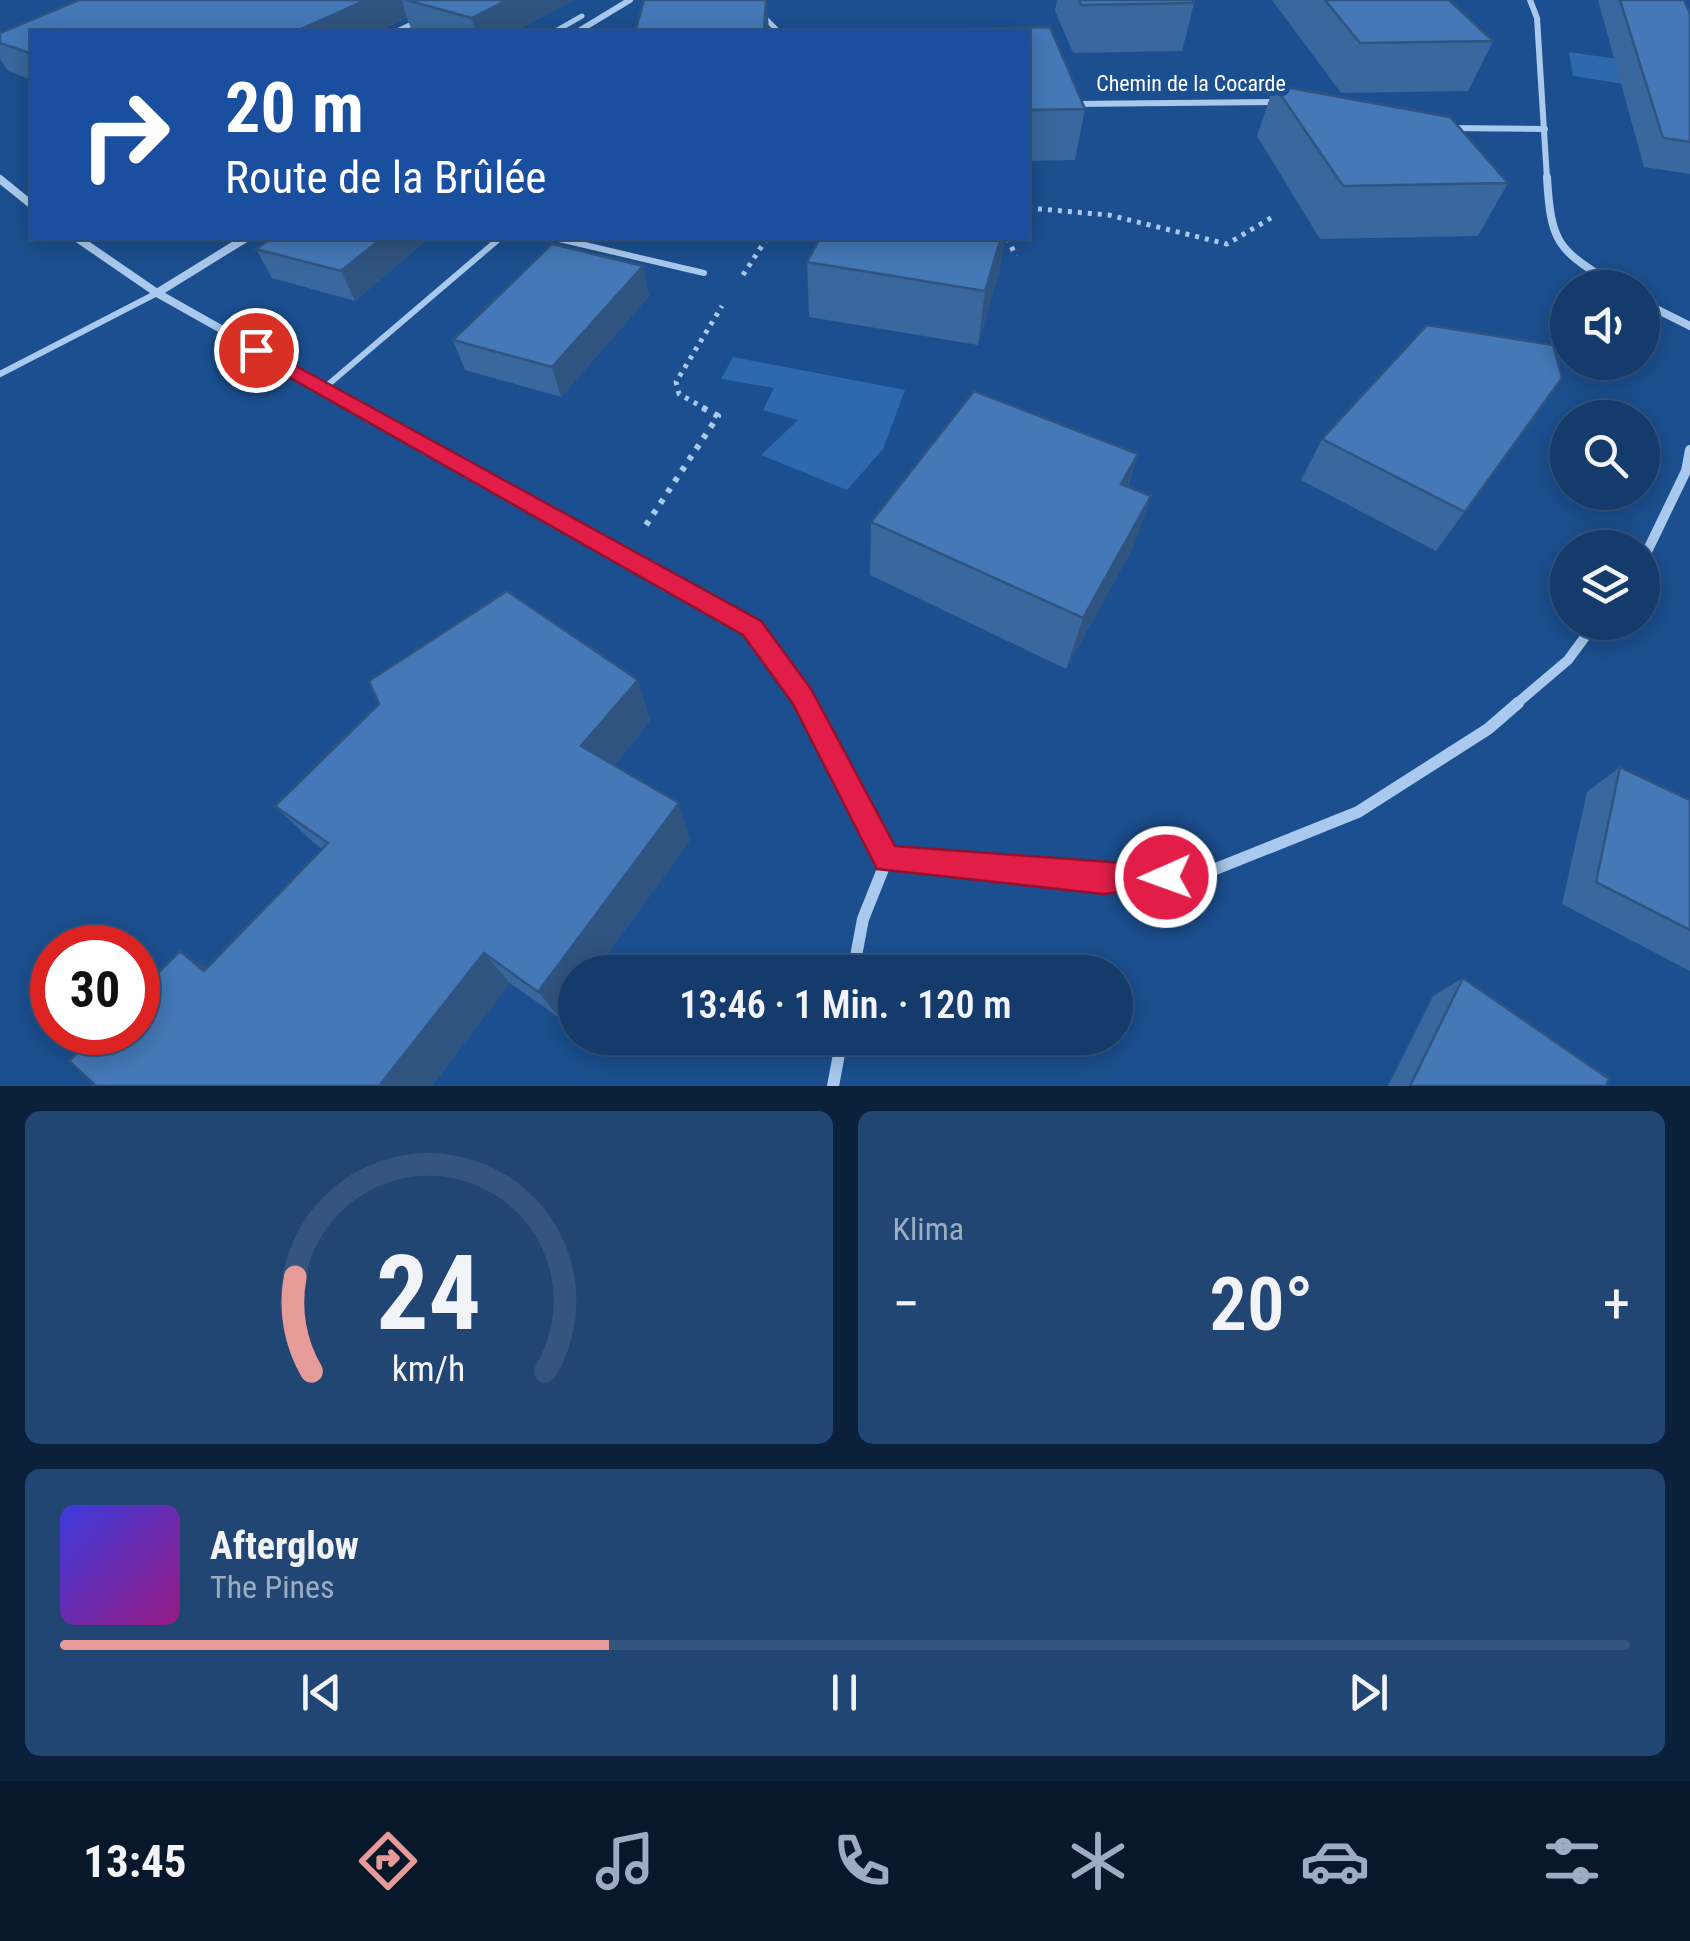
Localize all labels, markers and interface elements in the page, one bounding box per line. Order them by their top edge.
text: 20 m [225,67,364,149]
icon: right [60,70,190,200]
street label: Chemin de la Cocarde [1096,71,1286,96]
text: Route de la Brûlée [225,151,546,204]
map controls [1550,270,1660,640]
button: sound [1550,270,1660,380]
pin [214,308,299,393]
icon: arrive [229,323,284,378]
button: search [1550,400,1660,510]
button: layers [1550,530,1660,640]
position arrow [1114,825,1218,929]
speed limit sign: 30 [30,925,160,1055]
text: 13:46 · 1 Min. · 120 m [679,983,1012,1027]
text: Klima [893,1210,964,1248]
text: 24 [376,1233,481,1354]
text: 20° [1209,1260,1314,1348]
text: − [893,1272,920,1336]
text: + [1603,1272,1630,1336]
text: km/h [392,1348,466,1390]
text: Afterglow [210,1524,359,1568]
text: The Pines [210,1568,335,1606]
icon: previous [294,1665,349,1720]
icon: pause [817,1665,872,1720]
icon: next [1341,1665,1396,1720]
icon: directions [353,1826,423,1896]
icon: music [590,1826,660,1896]
icon: phone [827,1826,897,1896]
icon: climate [1063,1826,1133,1896]
icon: car [1300,1826,1370,1896]
icon: filters [1537,1826,1607,1896]
text: 13:45 [83,1835,187,1888]

